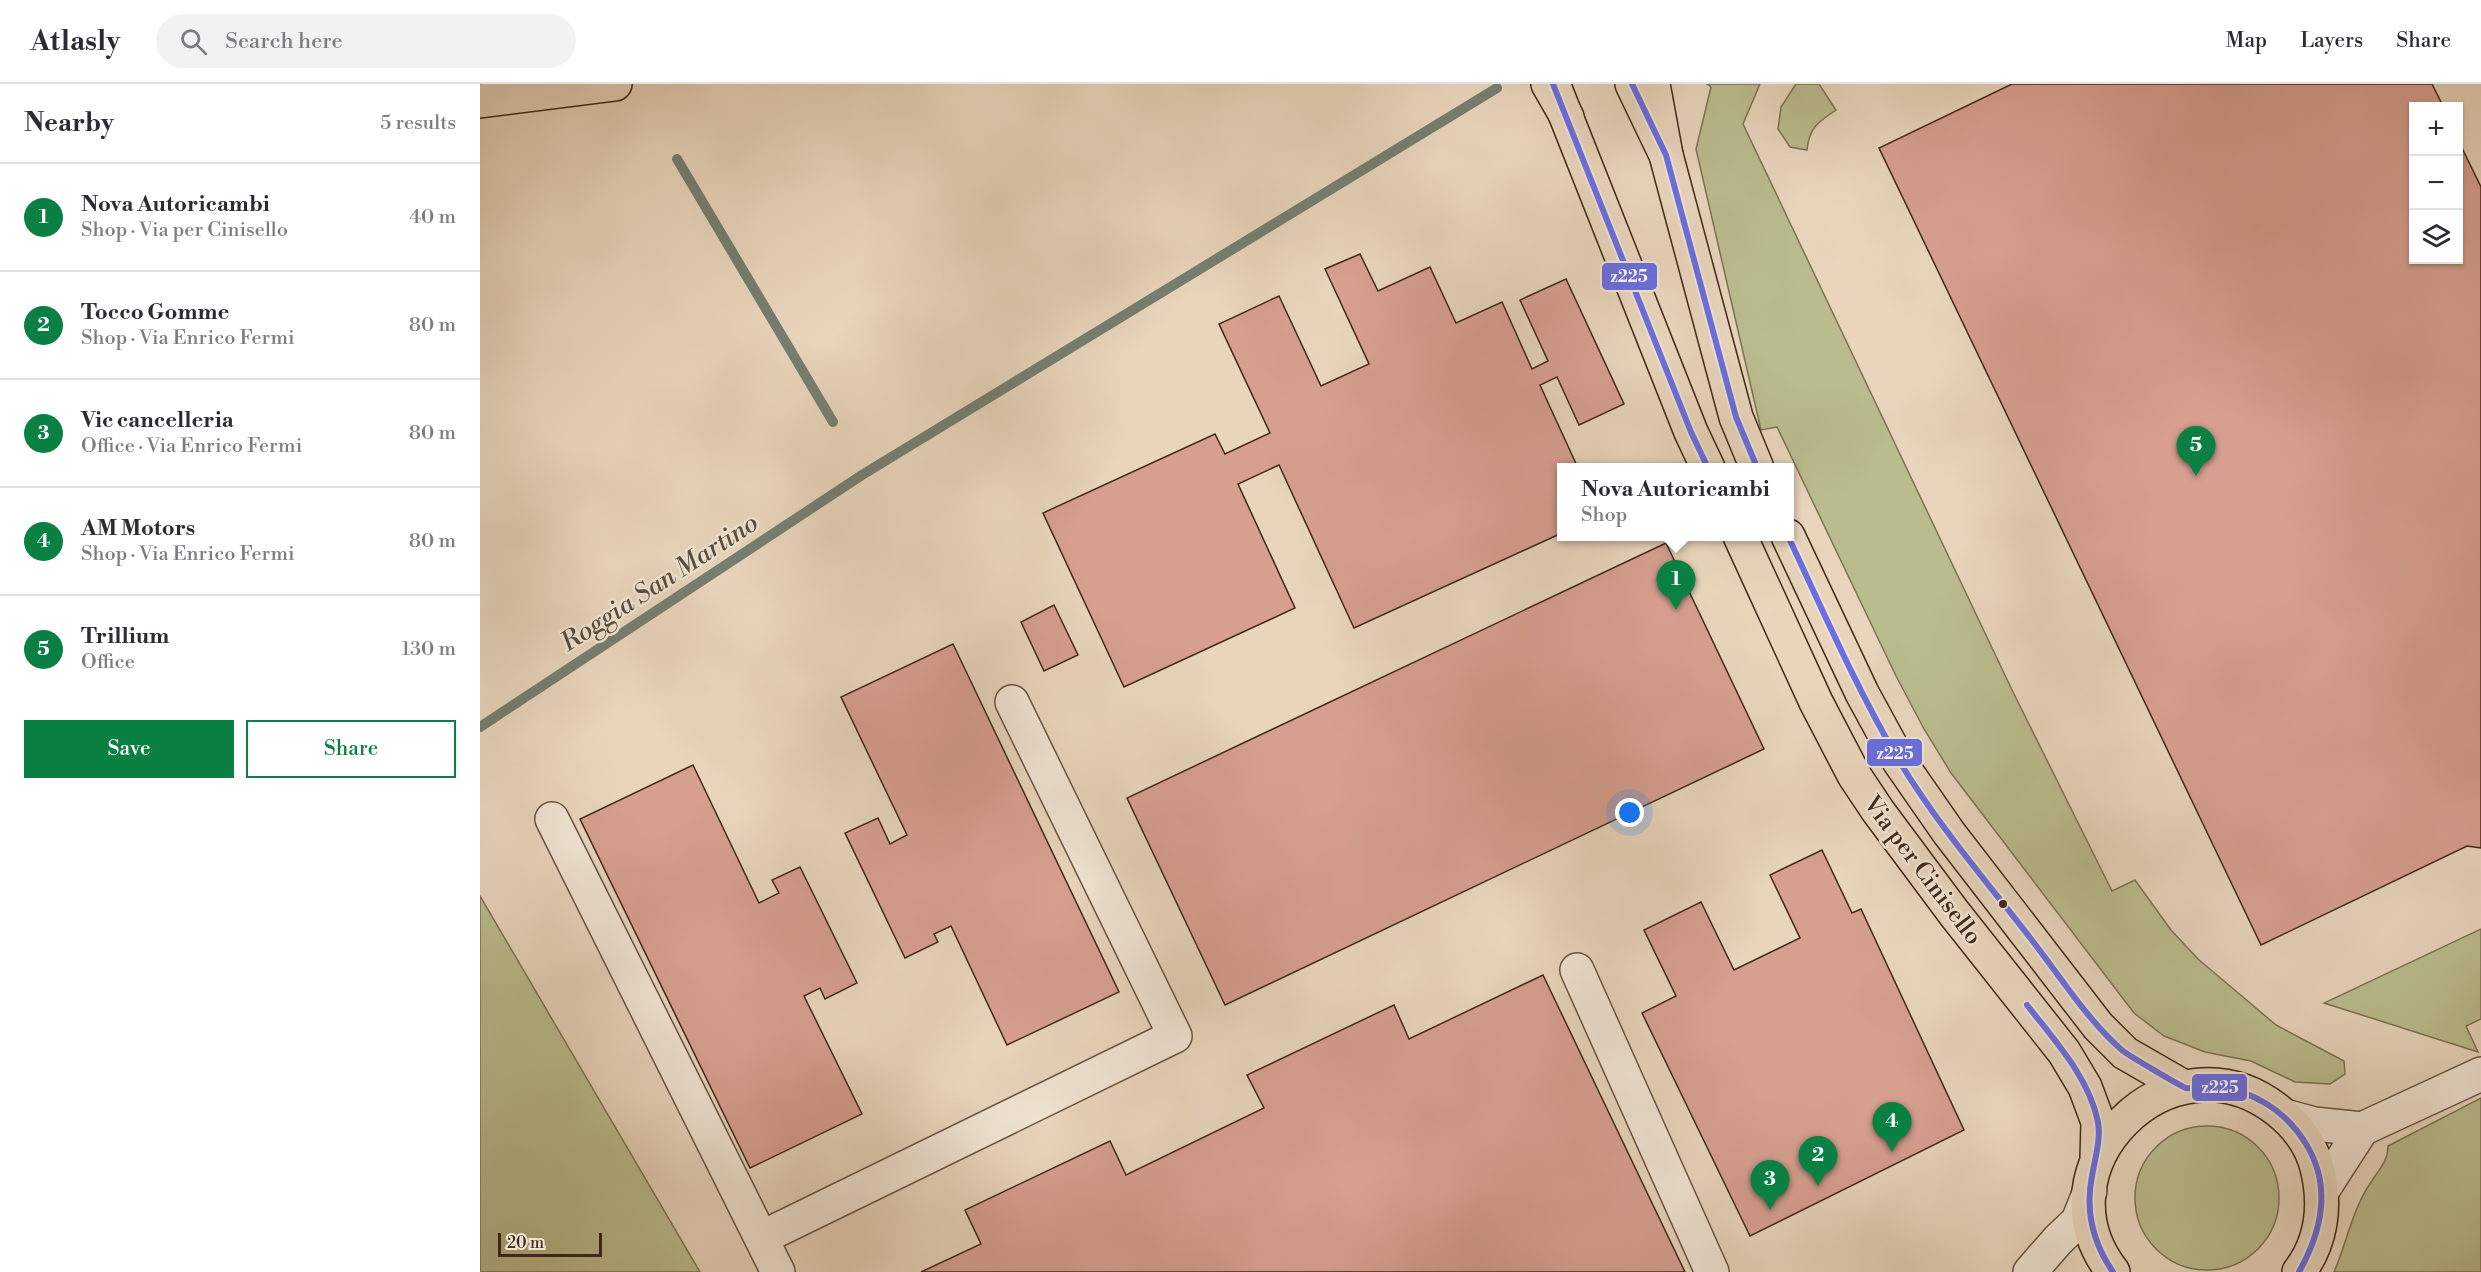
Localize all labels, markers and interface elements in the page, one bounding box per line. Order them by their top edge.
search box [156,14,576,68]
text: Atlasly [30,24,120,59]
icon: search [177,25,210,58]
text: Search here [225,28,343,55]
text: Map [2226,28,2267,54]
text: Layers [2300,28,2363,54]
text: Share [2396,28,2451,54]
map controls [2409,102,2463,264]
button: + [2409,102,2463,156]
text: Nearby [24,107,114,139]
text: 5 results [380,111,456,136]
button: − [2409,156,2463,210]
text: Nova Autoricambi [81,191,270,218]
text: 1 [39,205,48,230]
text: 40 m [409,205,456,230]
button: layers [2409,210,2463,264]
text: Shop · Via per Cinisello [81,218,288,243]
line badge: z225 [1601,262,1658,291]
text: z225 [1610,267,1648,287]
text: Tocco Gomme [81,299,229,326]
text: 2 [37,313,50,338]
text: 80 m [409,313,456,338]
text: Shop · Via Enrico Fermi [81,326,295,351]
text: Vic cancelleria [81,407,234,434]
text: 3 [37,421,50,446]
text: 80 m [409,421,456,446]
pin: 5 [2176,426,2216,476]
text: Office · Via Enrico Fermi [81,434,302,459]
popup [1557,463,1794,541]
text: Nova Autoricambi [1581,476,1770,503]
text: Shop [1581,503,1627,528]
water label: Roggia San Martino [554,507,764,659]
text: AM Motors [81,515,195,542]
text: 4 [37,529,50,554]
text: 80 m [409,529,456,554]
text: Shop · Via Enrico Fermi [81,542,295,567]
pin: 1 [1656,560,1696,610]
text: Trillium [81,623,169,650]
text: 5 [37,637,50,662]
text: 130 m [401,637,456,662]
text: Office [81,650,135,675]
button: Save [24,720,234,778]
button: Share [246,720,456,778]
line badge: z225 [1866,738,1923,767]
text: z225 [1876,744,1914,764]
street label: Via per Cinisello [1856,789,1988,951]
your location [1615,798,1644,827]
unlabelled marker [1997,898,2009,910]
line badge: z225 [2191,1073,2248,1102]
text: z225 [2201,1078,2239,1098]
pin: 4 [1872,1102,1912,1152]
pin: 2 [1798,1136,1838,1186]
pin: 3 [1750,1160,1790,1210]
scale bar [498,1230,602,1258]
text: 20 m [507,1233,544,1253]

